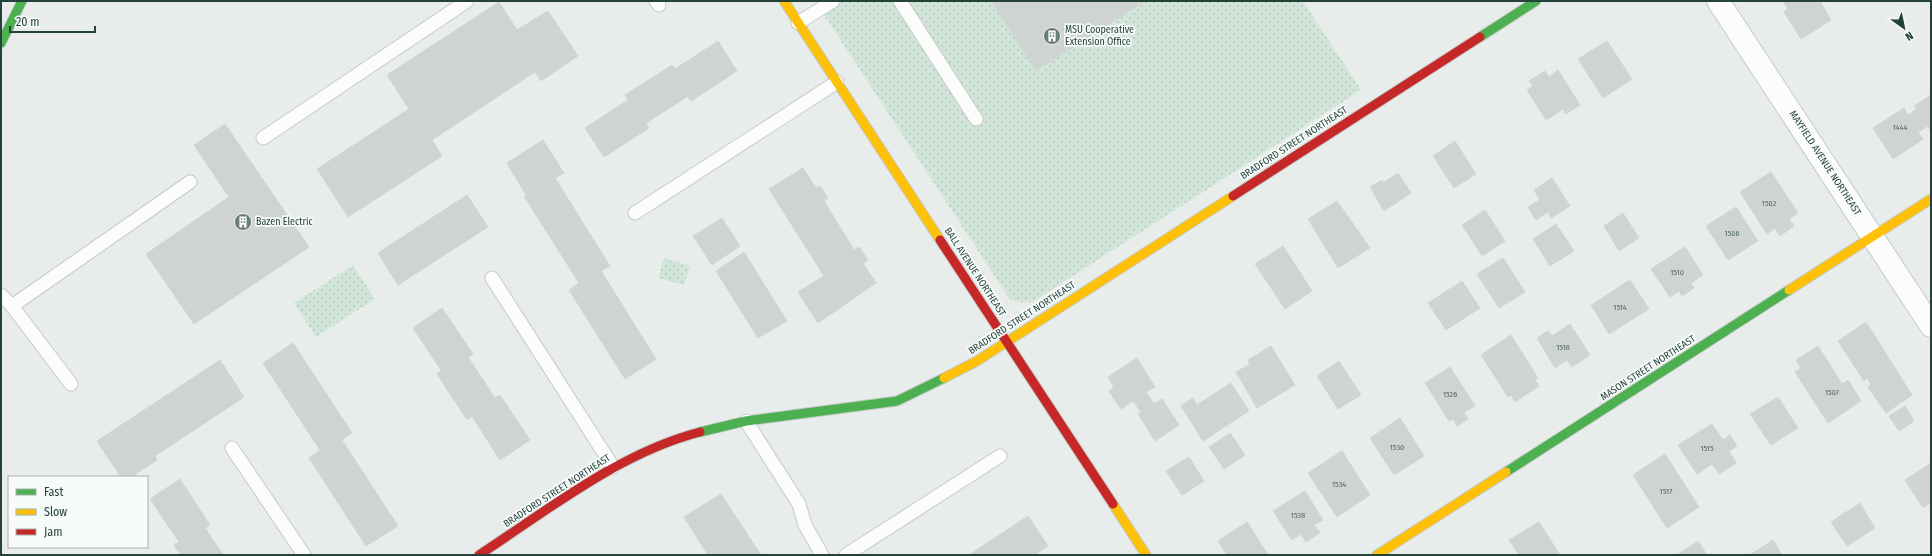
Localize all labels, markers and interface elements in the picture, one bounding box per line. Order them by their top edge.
scale bar [10,8,95,34]
north arrow [1884,8,1924,48]
text: 20 m [16,15,40,29]
place label: MSU Cooperative Extension Office [1065,24,1134,48]
building icon: MSU Cooperative Extension Office [1042,26,1062,46]
text: N [1903,29,1915,43]
street label: BRADFORD STREET NORTHEAST [1238,104,1350,182]
street label: MAYFIELD AVENUE NORTHEAST [1787,108,1864,218]
house number: 1444 [1893,123,1907,132]
house number: 1502 [1762,199,1777,208]
building icon: Bazen Electric [233,212,253,232]
place label: Bazen Electric [256,216,314,228]
street label: BALL AVENUE NORTHEAST [942,225,1008,319]
house number: 1506 [1725,229,1739,238]
house number: 1510 [1670,268,1684,277]
street label: BRADFORD STREET NORTHEAST [966,279,1078,357]
house number: 1514 [1613,303,1627,312]
street label: MASON STREET NORTHEAST [1598,333,1698,403]
house number: 1518 [1556,343,1570,352]
house number: 1507 [1825,388,1840,397]
house number: 1526 [1443,390,1457,399]
house number: 1530 [1390,443,1404,452]
house number: 1515 [1700,444,1714,453]
street label: BRADFORD STREET NORTHEAST [501,452,613,530]
legend [8,476,148,548]
house number: 1534 [1332,480,1346,489]
text: Fast [44,485,63,499]
house number: 1517 [1660,487,1673,496]
text: Slow [44,505,67,519]
house number: 1538 [1291,511,1305,520]
text: Jam [44,525,62,539]

